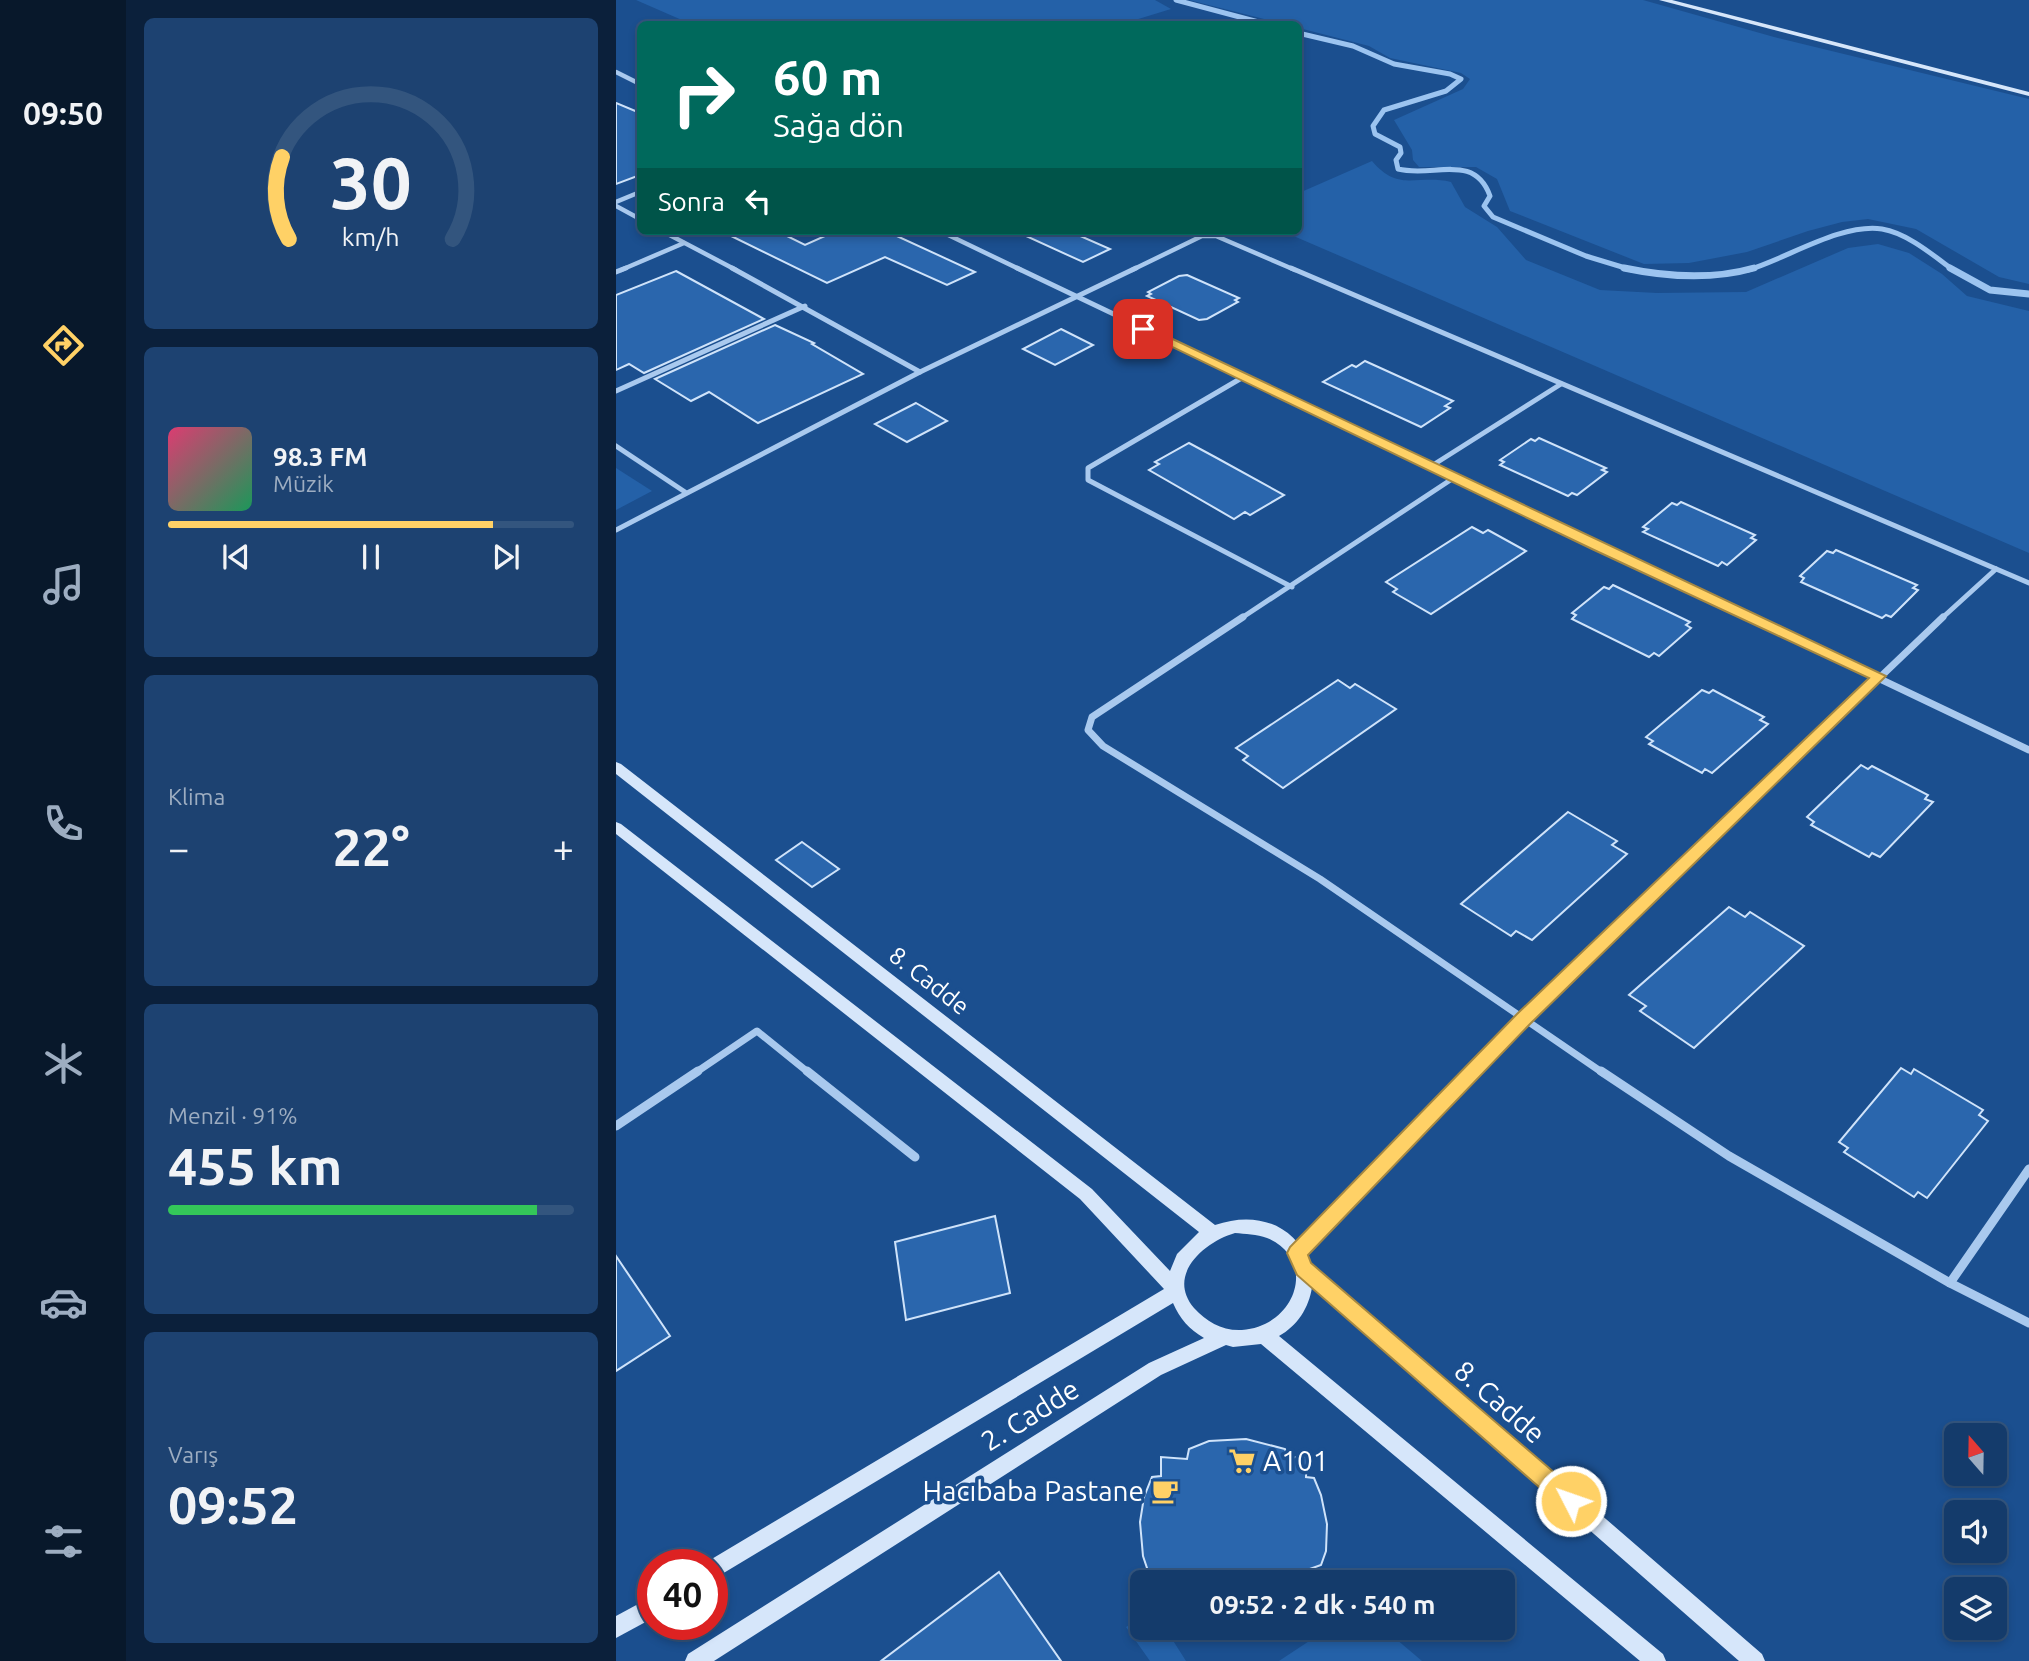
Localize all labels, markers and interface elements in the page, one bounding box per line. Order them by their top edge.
icon: right [658,49,749,140]
text: 60 m [773,49,882,104]
text: 09:50 [23,95,103,131]
text: Sağa dön [773,107,904,143]
text: 30 [330,142,412,224]
icon: left [739,182,777,220]
text: Sonra [658,187,725,216]
text: km/h [342,223,400,251]
pin [1113,299,1173,359]
icon: arrive [1124,310,1162,348]
icon: directions [39,321,88,370]
text: 98.3 FM [273,442,367,471]
text: Müzik [273,471,334,496]
icon: previous [217,538,255,576]
icon: pause [352,538,390,576]
icon: next [487,538,525,576]
icon: music [39,560,88,609]
text: Klima [168,784,225,809]
icon: phone [39,799,88,848]
text: 22° [332,818,410,876]
text: − [168,827,189,869]
text: + [553,827,574,869]
street label: 8. Cadde [884,941,974,1020]
icon: climate [39,1039,88,1088]
text: Menzil · 91% [168,1103,298,1128]
text: 455 km [168,1137,342,1195]
icon: car [39,1278,88,1327]
street label: 8. Cadde [1449,1354,1552,1449]
street label: 2. Cadde [975,1373,1084,1457]
north arrow [1944,1423,2007,1486]
map controls [1944,1423,2007,1640]
text: Varış [168,1442,218,1467]
place label: A101 [1263,1445,1329,1476]
supermarket icon: A101 [1227,1446,1257,1476]
position arrow [1534,1464,1608,1538]
place label: Hacıbaba Pastane [922,1475,1144,1506]
text: 09:52 [168,1476,298,1534]
cafe icon: Hacıbaba Pastane [1150,1476,1180,1506]
button: sound [1944,1500,2007,1563]
icon: filters [39,1517,88,1566]
speed limit sign: 40 [637,1549,728,1640]
button: layers [1944,1577,2007,1640]
text: 09:52 · 2 dk · 540 m [1209,1590,1436,1619]

